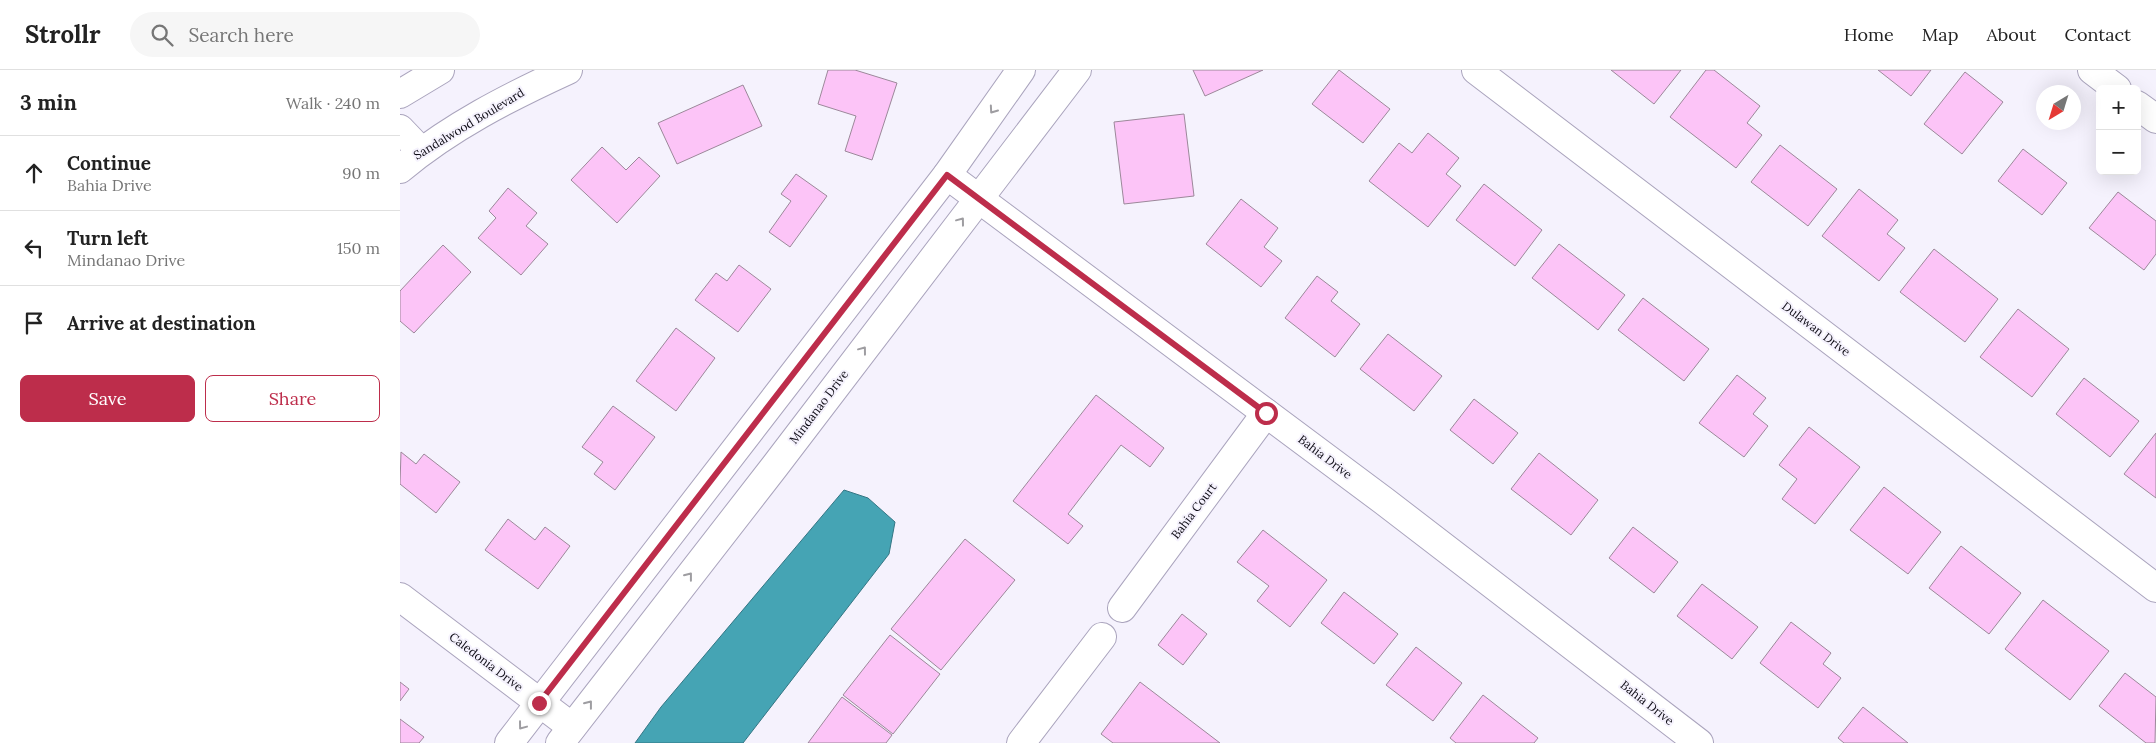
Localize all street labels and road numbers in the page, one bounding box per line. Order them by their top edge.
street label: Sandalwood Boulevard [411,85,527,163]
street label: Dulawan Drive [1779,298,1854,359]
street label: Mindanao Drive [786,366,852,447]
street label: Bahia Drive [1295,431,1356,482]
street label: Bahia Court [1168,480,1220,542]
street label: Caledonia Drive [446,629,527,695]
street label: Bahia Drive [1618,677,1677,728]

